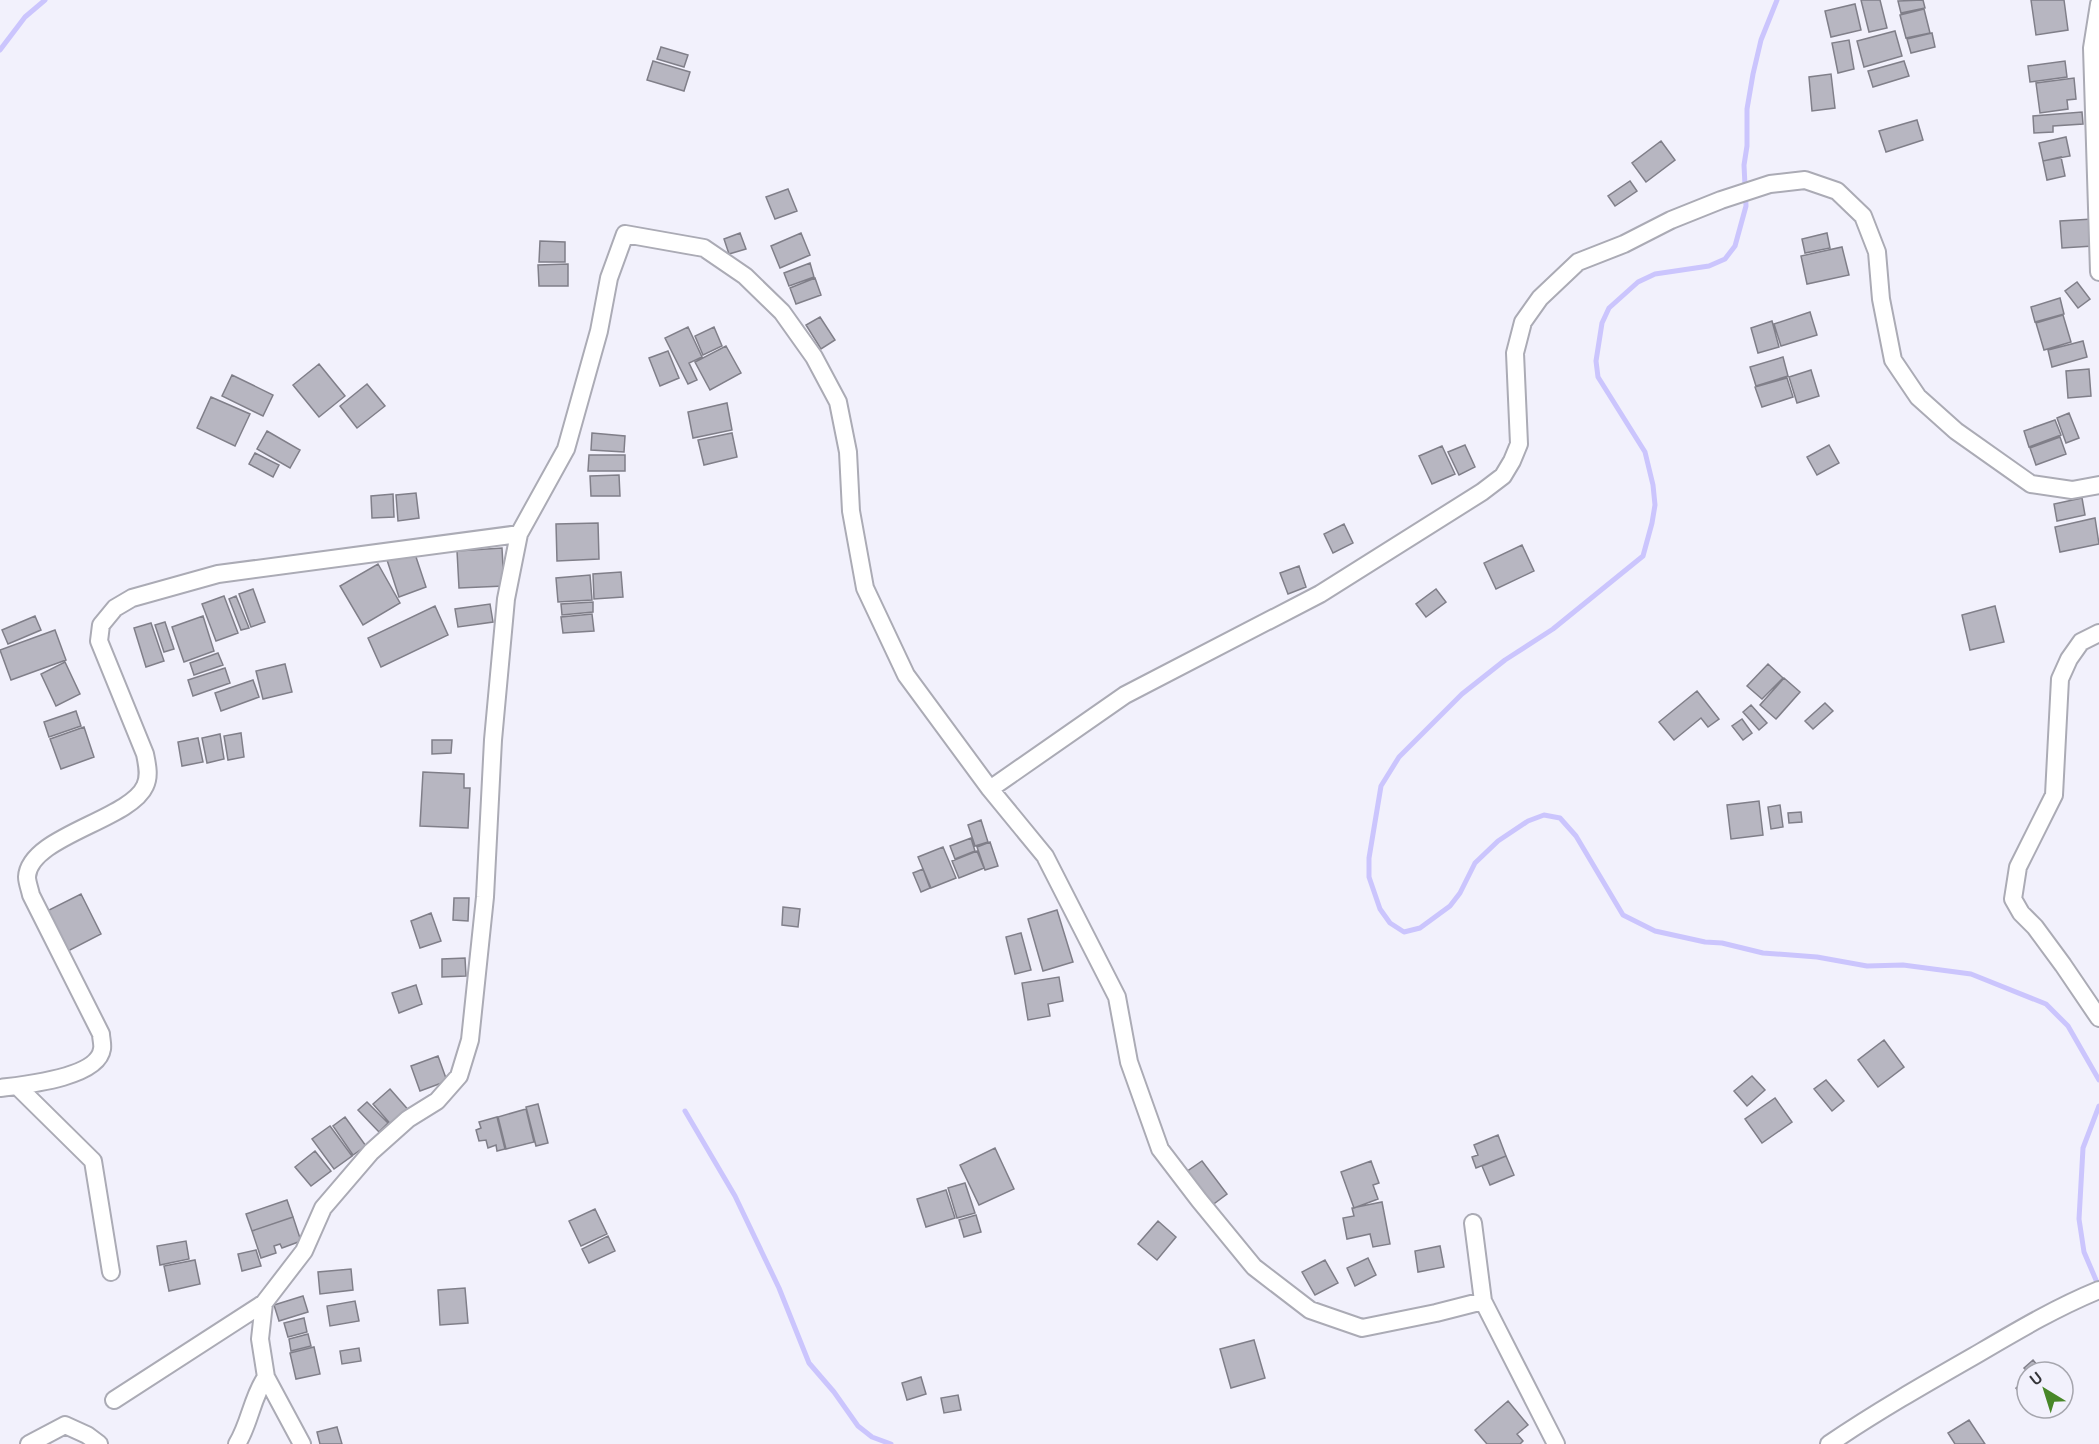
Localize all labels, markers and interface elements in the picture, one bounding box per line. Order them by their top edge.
north arrow [2015,1360,2075,1420]
text: U [2025,1367,2047,1390]

